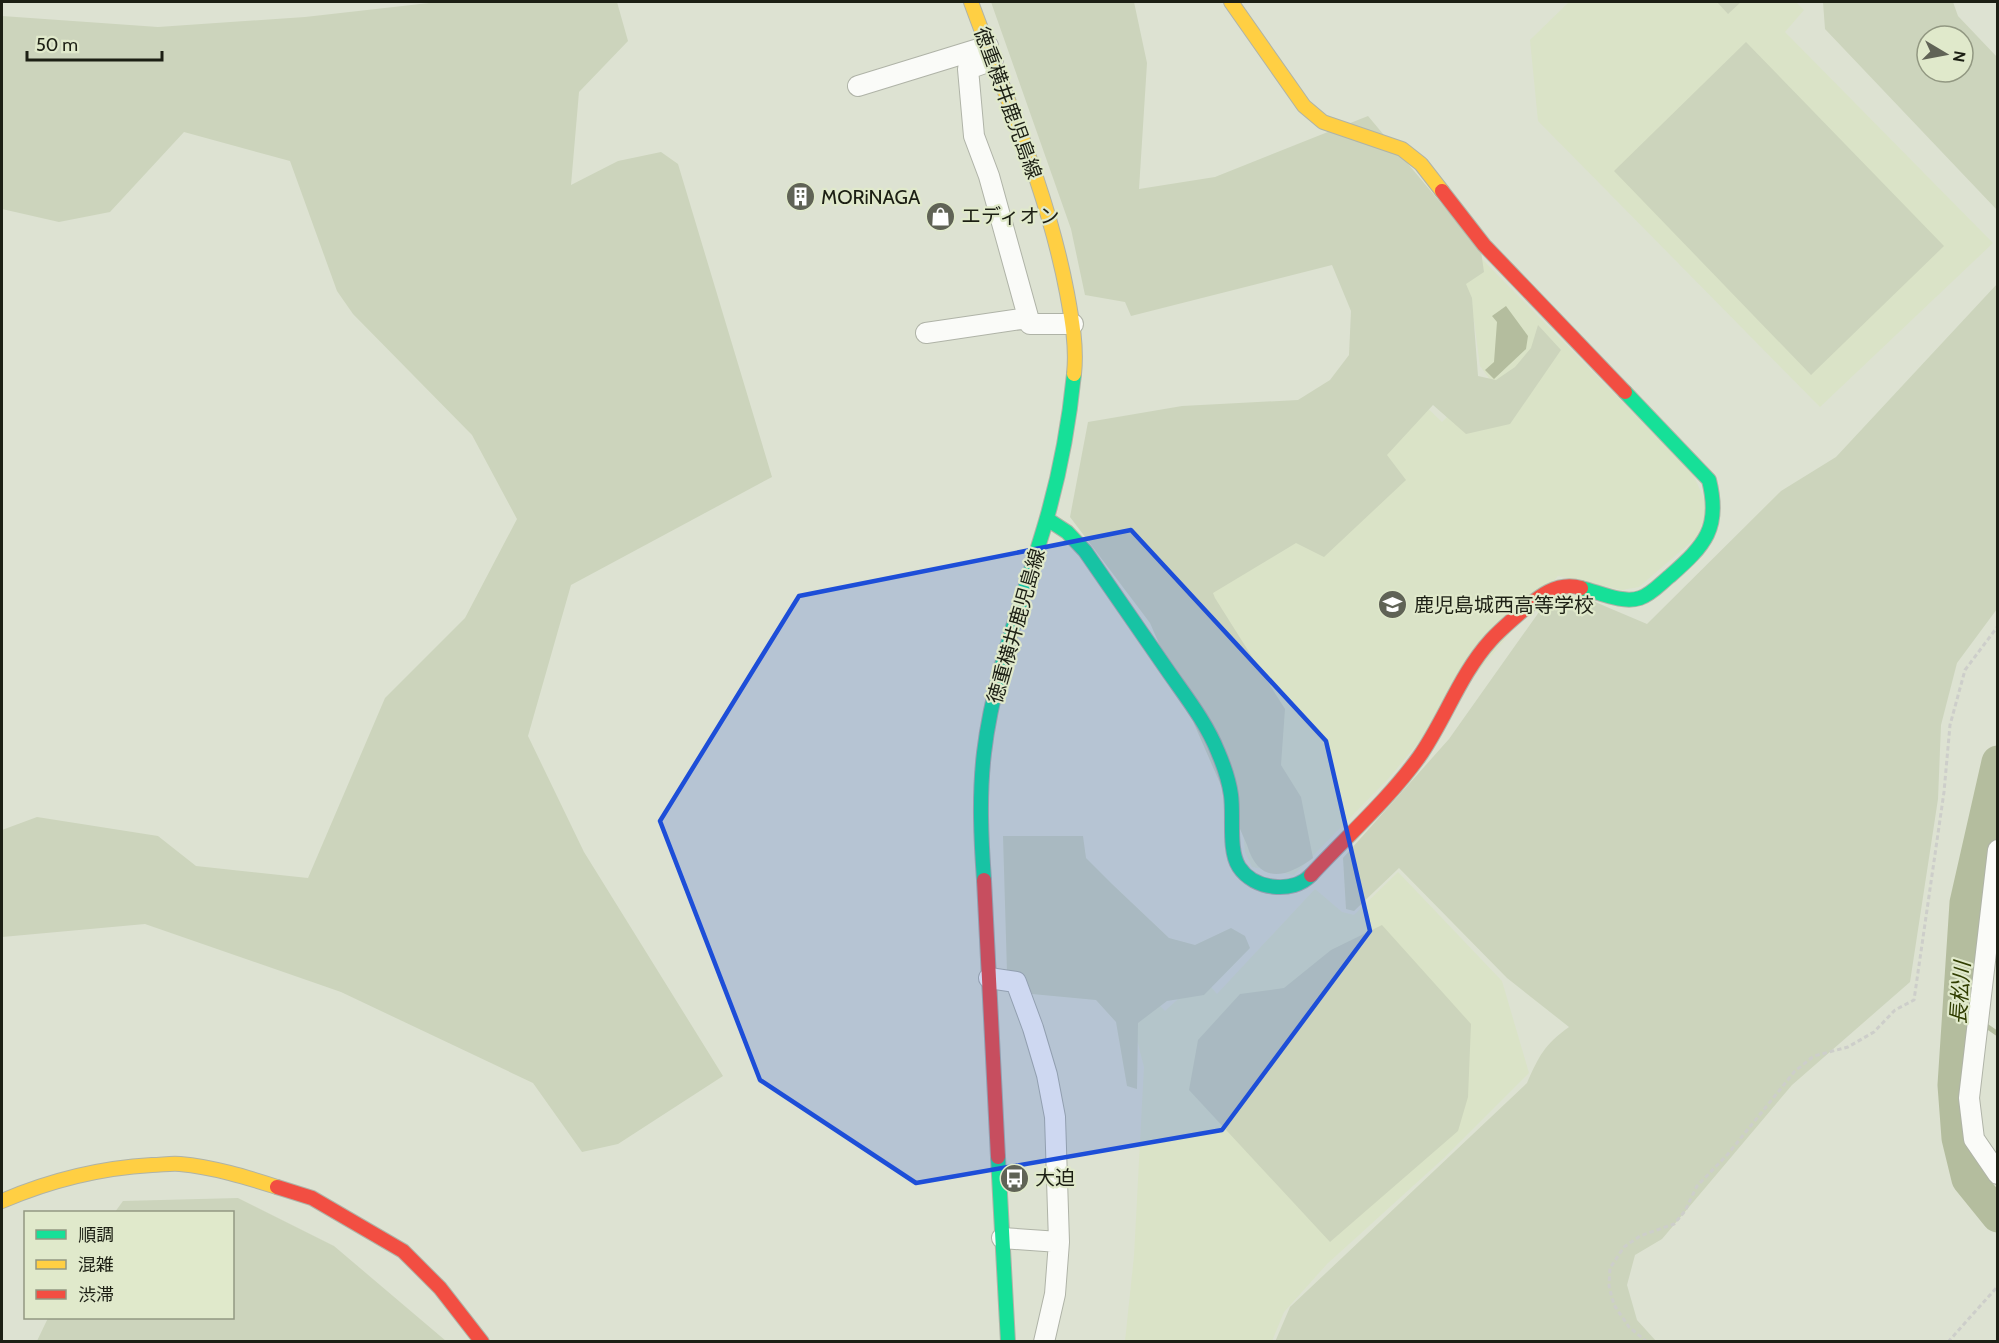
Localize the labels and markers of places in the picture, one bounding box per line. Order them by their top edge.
building icon: MORiNAGA [784,181,816,213]
place label: MORiNAGA [821,185,921,209]
shop icon: エディオン [924,200,956,232]
place label: エディオン [961,204,1060,228]
school or university icon: 鹿児島城西高等学校 [1377,589,1409,621]
place label: 鹿児島城西高等学校 [1414,593,1594,617]
bus stop icon: 大迫 [998,1162,1030,1194]
place label: 大迫 [1035,1166,1075,1190]

